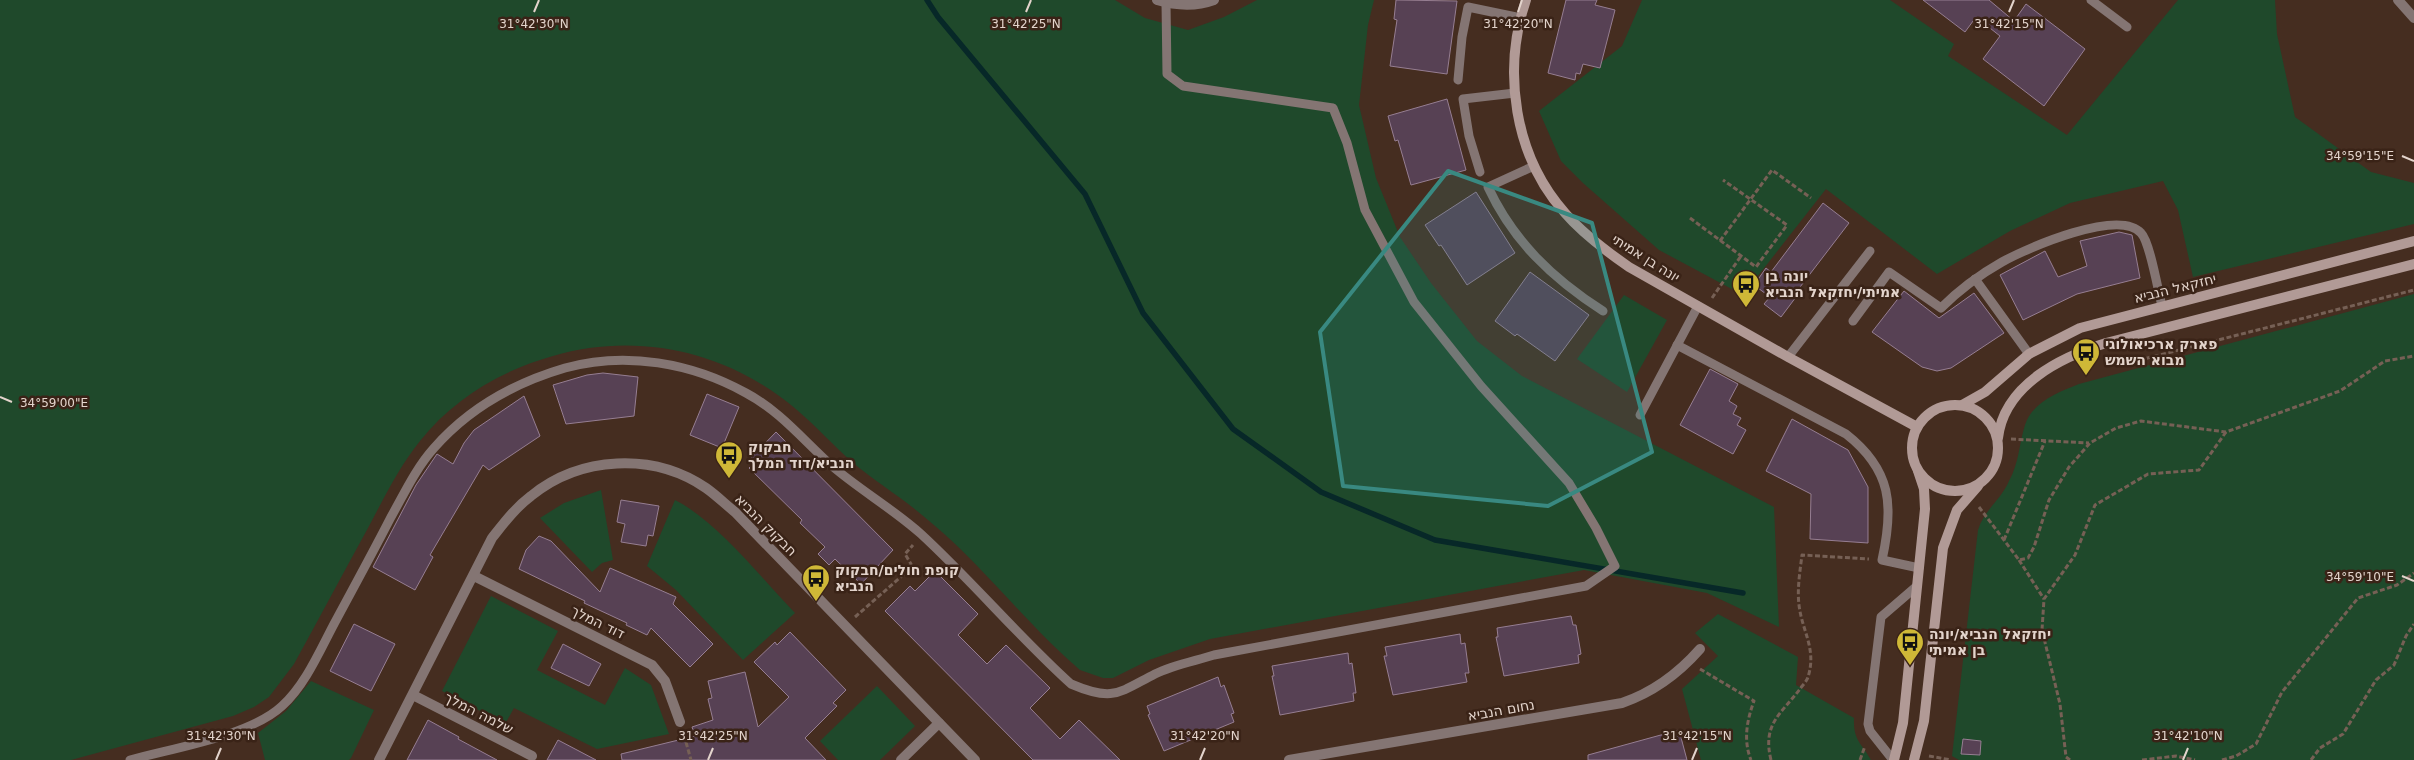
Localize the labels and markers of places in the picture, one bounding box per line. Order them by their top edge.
place label: יונה בן אמיתי/יחזקאל הנביא [1765,268,1900,300]
bus stop icon: יונה בן אמיתי/יחזקאל הנביא [1731,269,1761,308]
place label: פארק ארכיאולוגי מבוא השמש [2105,336,2217,368]
bus stop icon: פארק ארכיאולוגי מבוא השמש [2071,337,2101,376]
place label: חבקוק הנביא/דוד המלך [748,439,854,471]
bus stop icon: חבקוק הנביא/דוד המלך [714,440,744,479]
place label: קופת חולים/חבקוק הנביא [835,562,959,594]
bus stop icon: קופת חולים/חבקוק הנביא [801,563,831,602]
place label: יחזקאל הנביא/יונה בן אמיתי [1929,626,2051,658]
bus stop icon: יחזקאל הנביא/יונה בן אמיתי [1895,627,1925,666]

